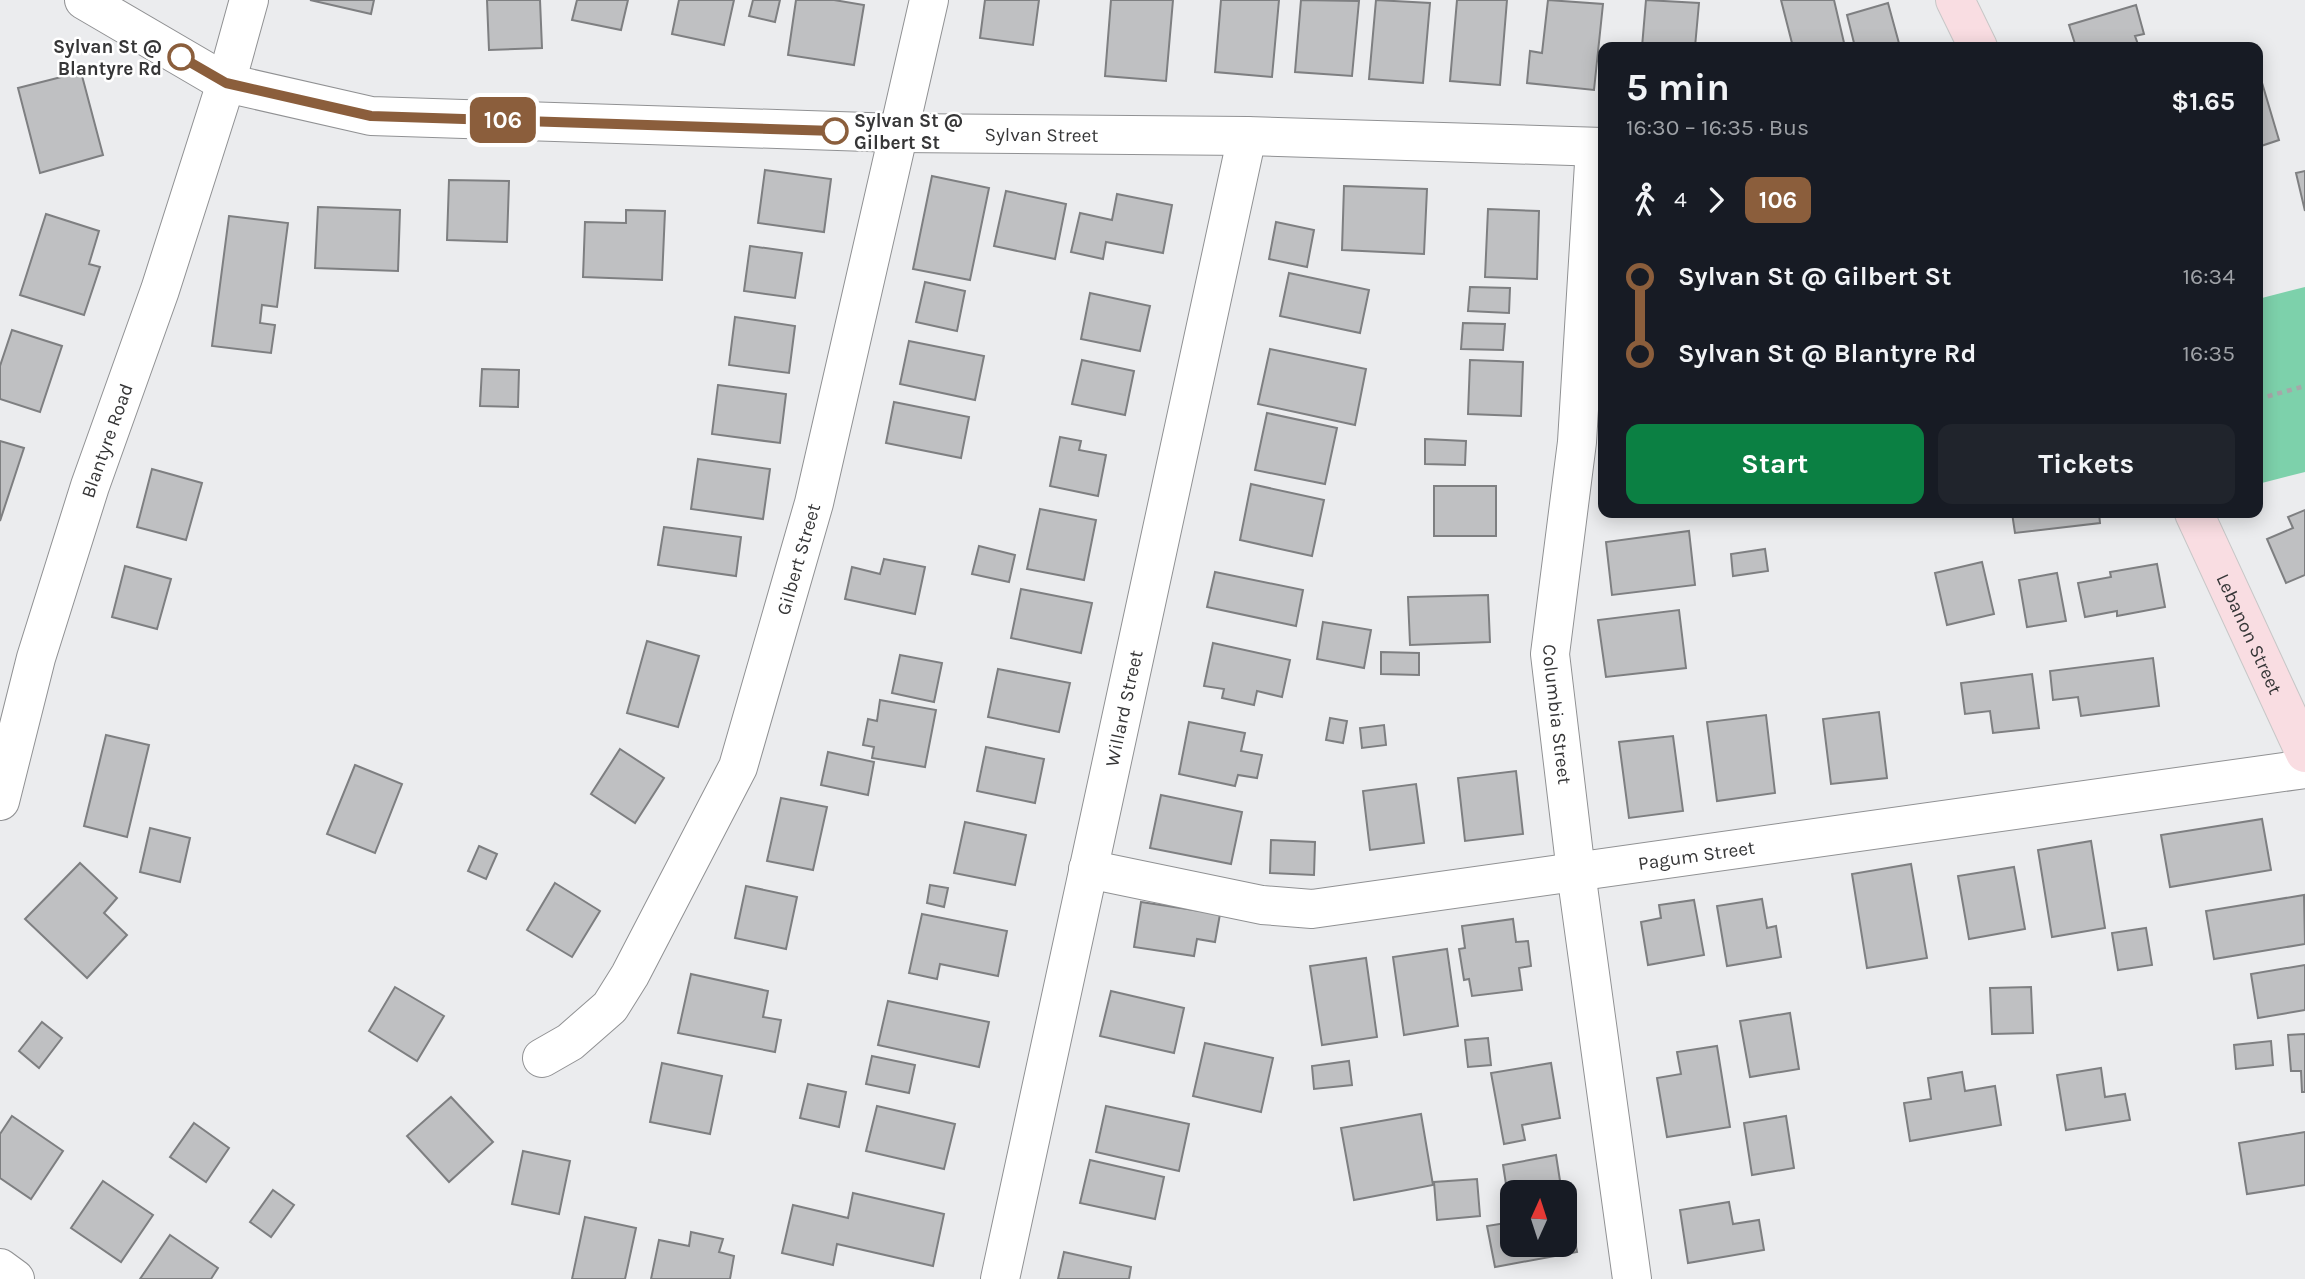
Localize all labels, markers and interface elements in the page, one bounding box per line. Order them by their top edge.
place label: Sylvan St @ Blantyre Rd [53,36,162,80]
marker: Sylvan St @ Blantyre Rd [168,44,194,70]
text: 5 min [1626,65,1730,110]
text: $1.65 [2171,86,2235,117]
line badge: 106 [463,97,543,143]
text: 106 [484,106,522,134]
place label: Sylvan St @ Gilbert St [854,110,963,154]
text: 16:30 – 16:35 · Bus [1626,114,1809,141]
marker: Sylvan St @ Gilbert St [822,118,848,144]
street label: Sylvan Street [984,124,1099,147]
icon: walk [1626,181,1664,219]
icon: forward [1697,181,1735,219]
text: 4 [1674,186,1687,213]
text: 106 [1759,186,1797,214]
text: Sylvan St @ Gilbert St [1678,261,1951,292]
text: 16:34 [2183,263,2235,290]
text: Sylvan St @ Blantyre Rd [1678,338,1977,369]
text: 16:35 [2182,340,2235,367]
street label: Blantyre Road [77,381,138,501]
button: Start [1626,424,1924,504]
button: Tickets [1938,424,2235,504]
street label: Gilbert Street [772,501,825,618]
street label: Lebanon Street [2212,570,2286,698]
street label: Columbia Street [1538,643,1575,786]
street label: Willard Street [1101,648,1148,769]
street label: Pagum Street [1637,837,1756,875]
north arrow [1500,1180,1577,1256]
map controls [1500,1180,1577,1257]

